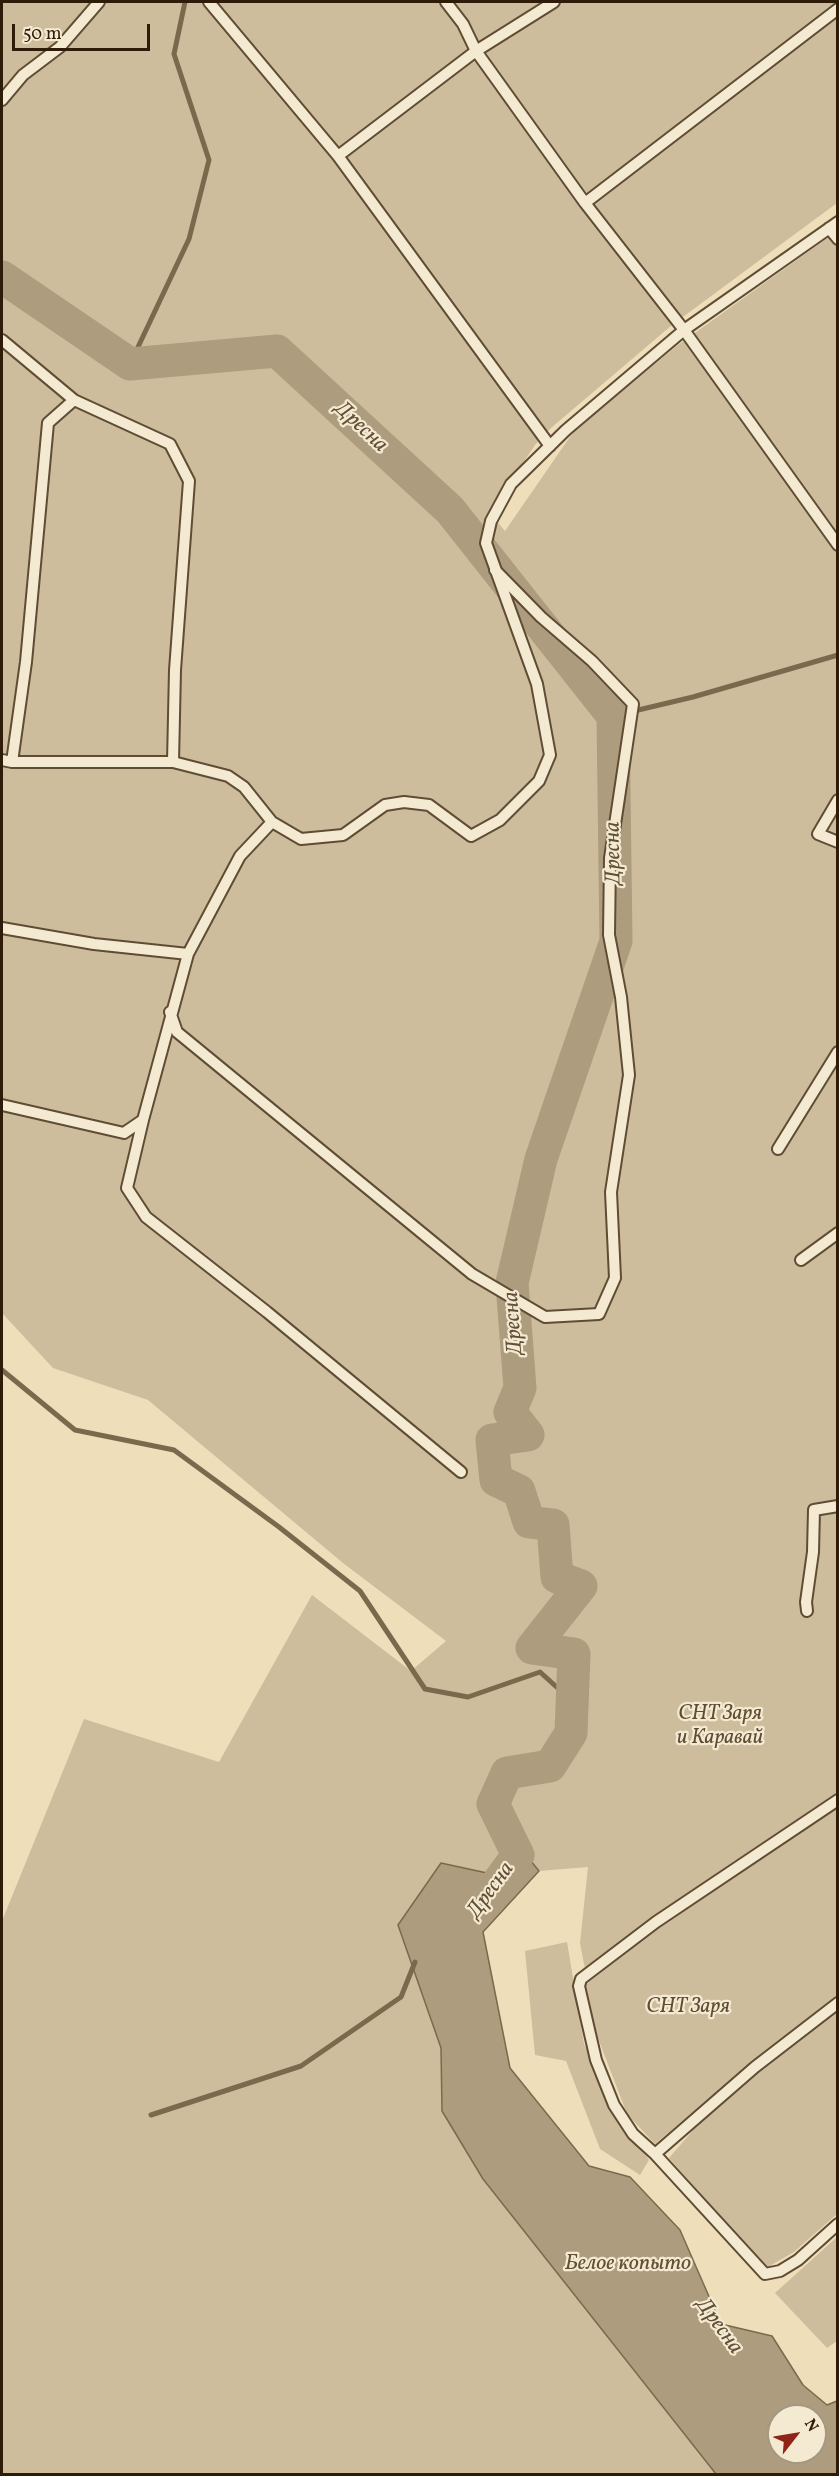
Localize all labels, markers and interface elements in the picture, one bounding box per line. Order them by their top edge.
scale bar [15,12,153,50]
text: 50 m [23,22,62,47]
water label: Дресна [328,397,392,459]
water label: Дресна [601,821,629,885]
water label: Дресна [500,1290,530,1356]
park label: СНТ Заря и Каравай [677,1702,763,1752]
water label: Дресна [463,1858,521,1924]
park label: СНТ Заря [646,1995,730,2021]
water label: Белое копыто [565,2252,691,2278]
water label: Дресна [689,2294,747,2360]
north arrow [767,2404,827,2464]
text: N [798,2415,823,2436]

